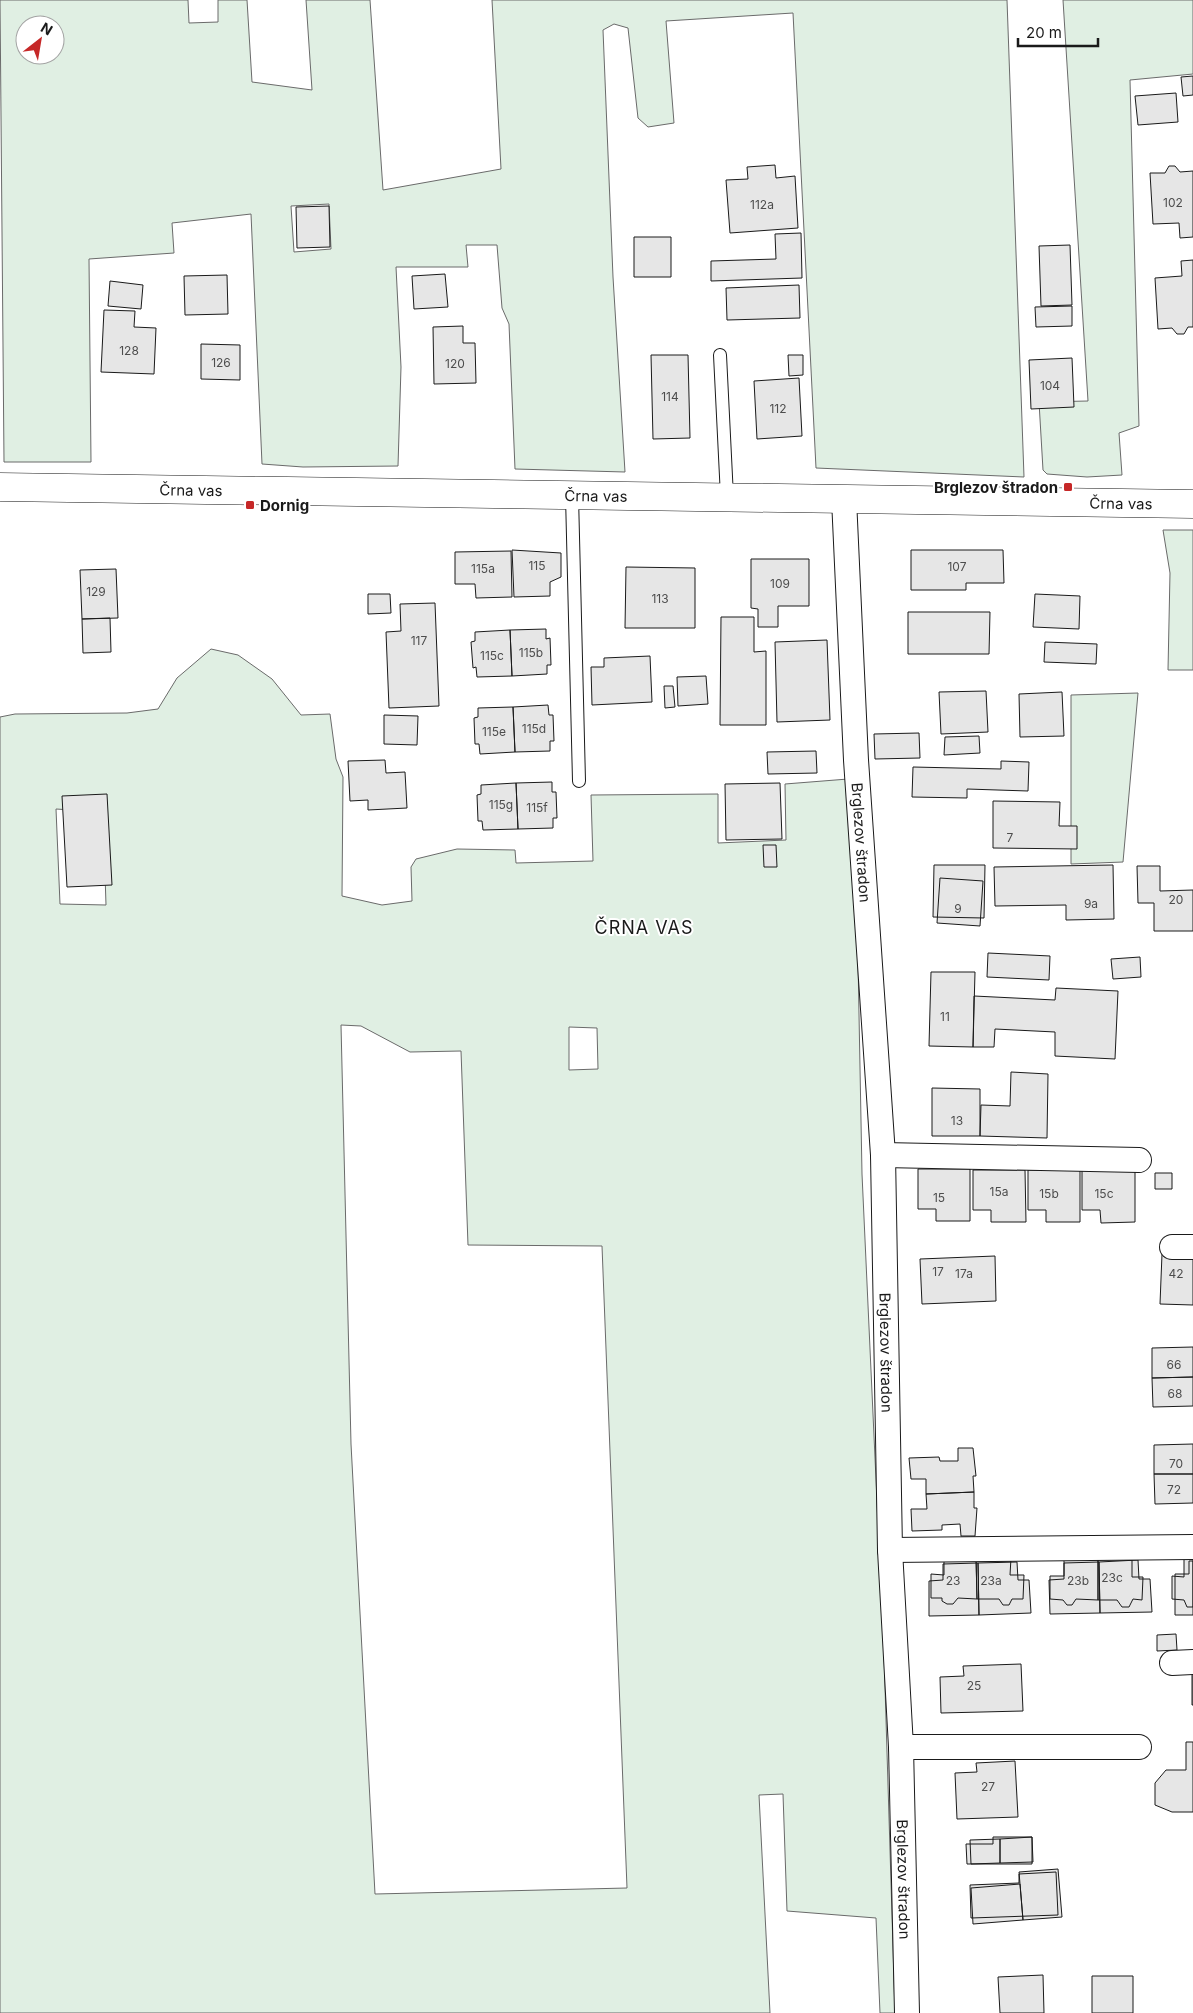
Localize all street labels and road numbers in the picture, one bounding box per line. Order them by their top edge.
street label: Črna vas [159,480,223,500]
street label: Črna vas [564,486,628,505]
street label: Črna vas [1089,493,1153,513]
street label: Brglezov štradon [848,782,875,903]
street label: Brglezov štradon [876,1293,897,1413]
street label: Brglezov štradon [893,1819,915,1940]

